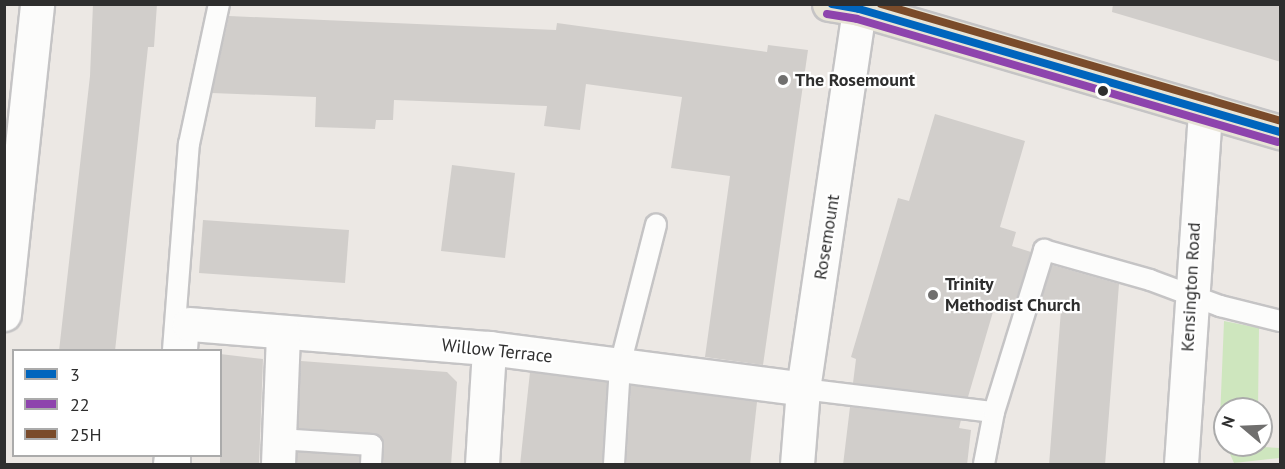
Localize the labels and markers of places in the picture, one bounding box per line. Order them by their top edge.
place label: The Rosemount [795,69,915,91]
marker: The Rosemount [776,73,790,87]
unlabelled marker [1097,85,1109,97]
place label: Trinity Methodist Church [945,274,1081,316]
marker: Trinity Methodist Church [926,288,940,302]

